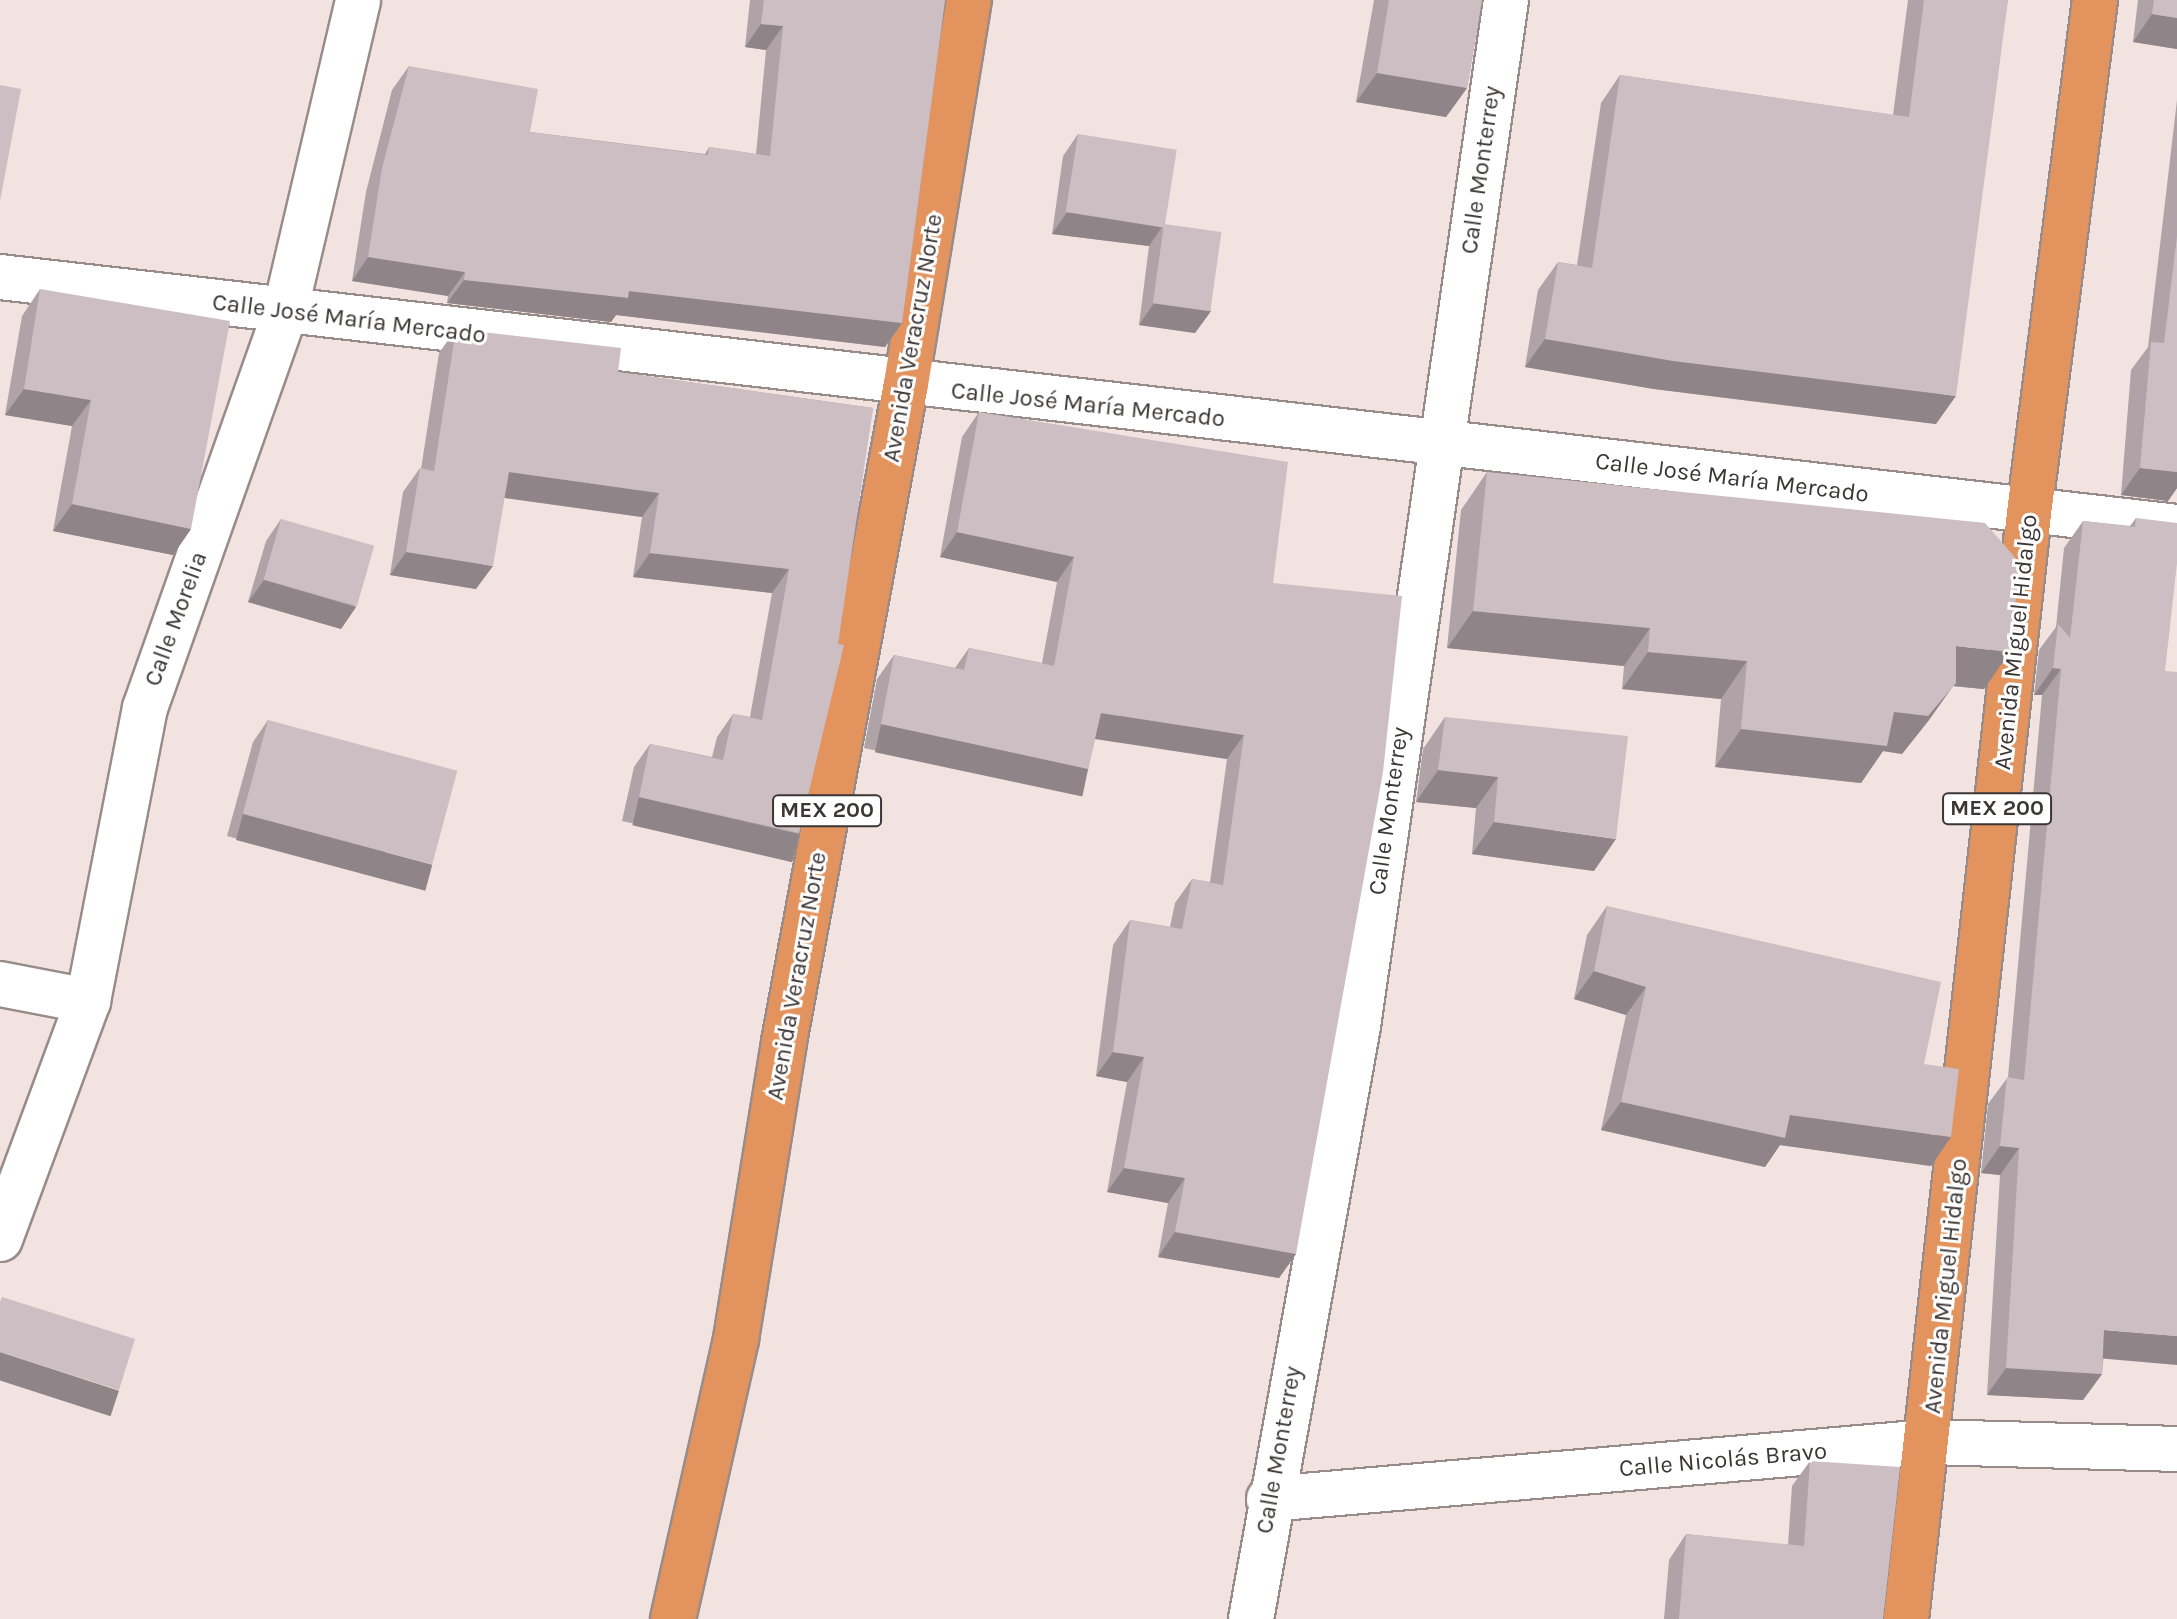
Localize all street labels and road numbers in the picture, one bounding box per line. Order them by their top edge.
street label: Calle Monterrey [1455,84,1507,256]
street label: Avenida Veracruz Norte [877,212,949,464]
street label: Calle José María Mercado [211,288,487,350]
street label: Calle José María Mercado [950,376,1226,434]
street label: Calle José María Mercado [1594,447,1870,509]
street label: Avenida Miguel Hidalgo [1988,513,2044,771]
street label: Calle Morelia [138,548,214,690]
street label: Calle Monterrey [1363,725,1415,897]
road number: MEX 200 [1941,791,2053,827]
road number: MEX 200 [771,793,883,829]
street label: Avenida Veracruz Norte [761,850,833,1102]
street label: Avenida Miguel Hidalgo [1918,1157,1974,1415]
street label: Calle Monterrey [1250,1364,1308,1536]
street label: Calle Nicolás Bravo [1618,1437,1828,1483]

